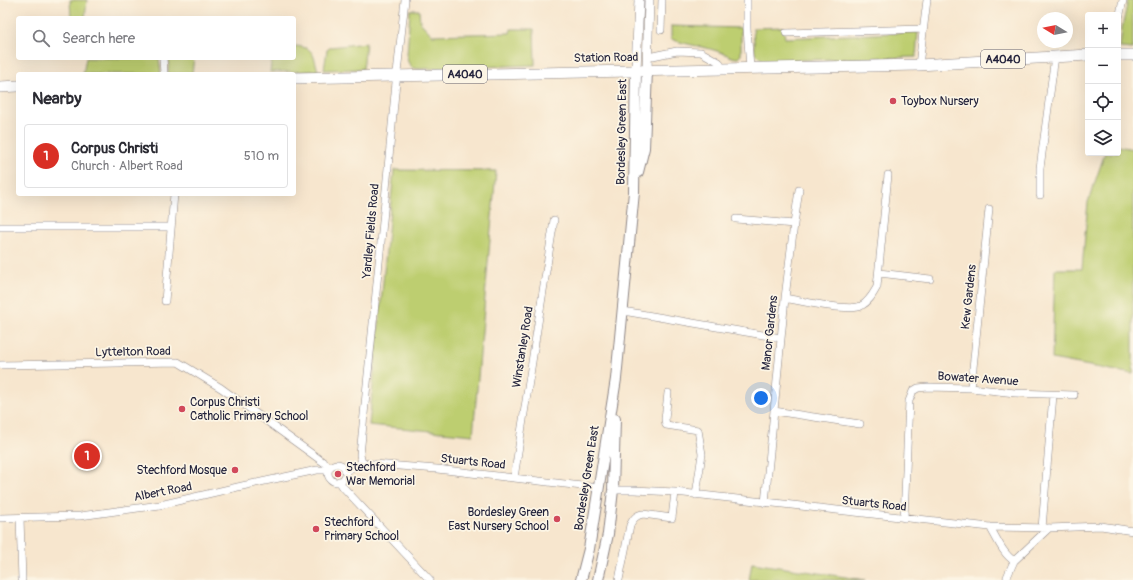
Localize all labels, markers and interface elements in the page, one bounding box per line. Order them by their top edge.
north arrow [1037,12,1073,48]
map controls [1085,12,1121,156]
button: + [1085,12,1121,48]
search box [16,16,296,60]
icon: search [30,27,52,49]
text: Search here [62,29,135,48]
button: − [1085,48,1121,84]
street label: Station Road [574,50,639,66]
road number: A4040 [981,50,1025,68]
road number: A4040 [443,65,487,83]
street label: Bordesley Green East [614,79,630,185]
button: locate [1085,84,1121,120]
text: Nearby [32,88,81,109]
place label: Toybox Nursery [901,94,979,109]
marker: Toybox Nursery [888,96,898,106]
button: layers [1085,120,1121,156]
text: Corpus Christi [71,139,158,158]
text: 1 [43,148,49,164]
text: 510 m [244,148,279,164]
text: Church · Albert Road [71,158,183,174]
street label: Yardley Fields Road [359,183,383,280]
street label: Kew Gardens [958,263,980,330]
street label: Manor Gardens [759,294,781,371]
street label: Winstanley Road [509,305,537,389]
street label: Lyttelton Road [95,344,171,360]
street label: Bowater Avenue [937,369,1019,389]
your location [751,388,771,408]
place label: Corpus Christi Catholic Primary School [190,395,309,424]
marker: Corpus Christi Catholic Primary School [177,404,187,414]
street label: Bordesley Green East [571,424,603,532]
pin: 1 [74,441,100,471]
street label: Stuarts Road [440,451,506,473]
place label: Stechford War Memorial [346,460,415,489]
place label: Stechford Mosque [136,463,227,478]
marker: Stechford Mosque [230,465,240,475]
marker: Stechford War Memorial [333,469,343,479]
street label: Albert Road [133,479,194,505]
street label: Stuarts Road [841,493,907,515]
place label: Bordesley Green East Nursery School [448,505,549,534]
marker: Bordesley Green East Nursery School [552,514,562,524]
place label: Stechford Primary School [324,515,399,544]
marker: Stechford Primary School [311,524,321,534]

